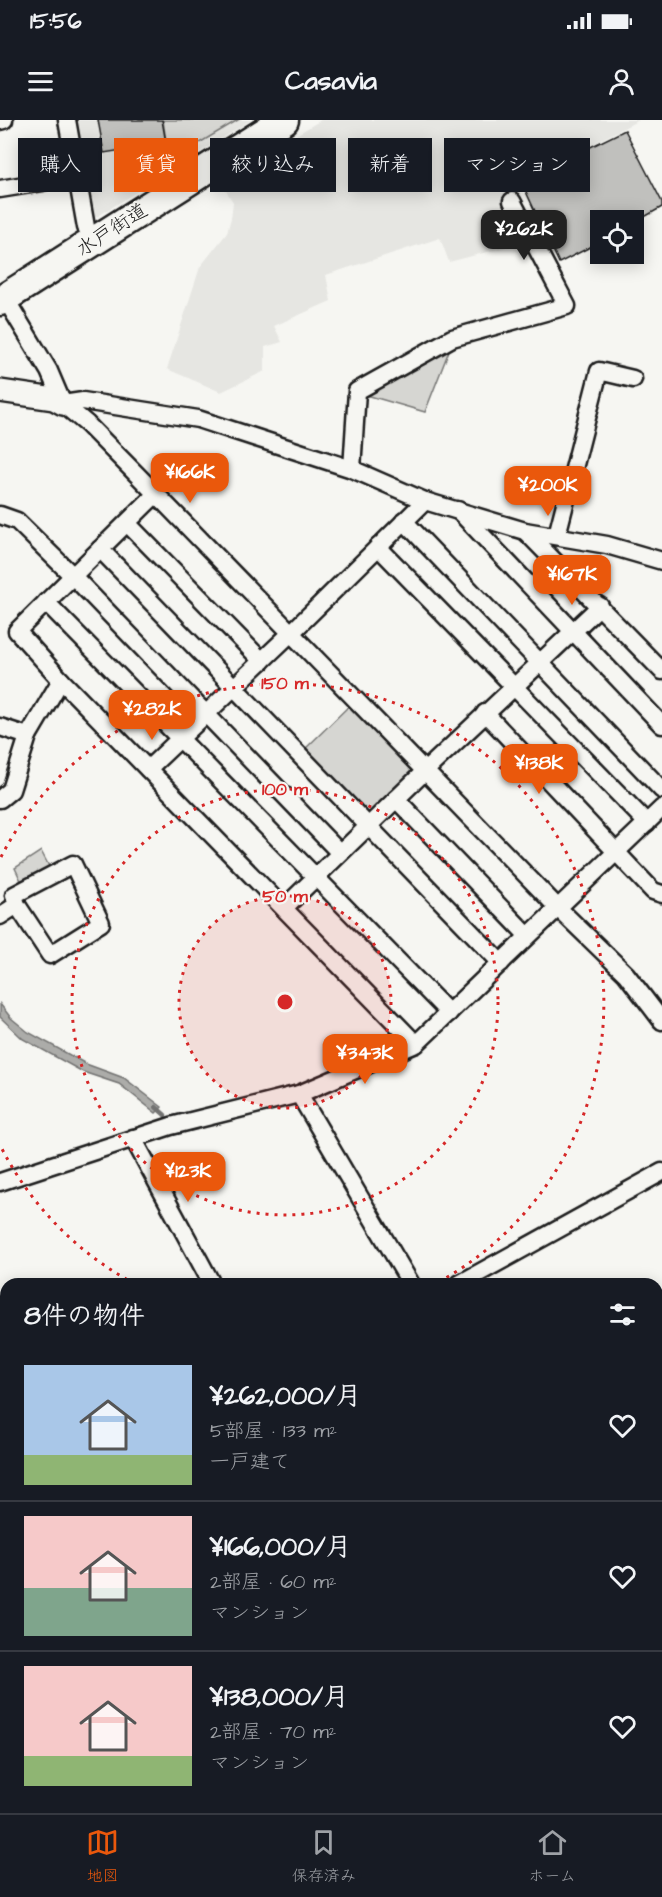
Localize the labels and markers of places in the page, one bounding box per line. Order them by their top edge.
pin: ¥262K [482,210,566,261]
pin: ¥166K [148,453,232,504]
pin: ¥200K [506,466,590,517]
pin: ¥167K [530,555,614,606]
pin: ¥282K [110,690,194,741]
pin: ¥138K [497,744,581,795]
centre of rings [275,992,295,1012]
pin: ¥343K [323,1034,407,1085]
pin: ¥123K [146,1152,230,1203]

